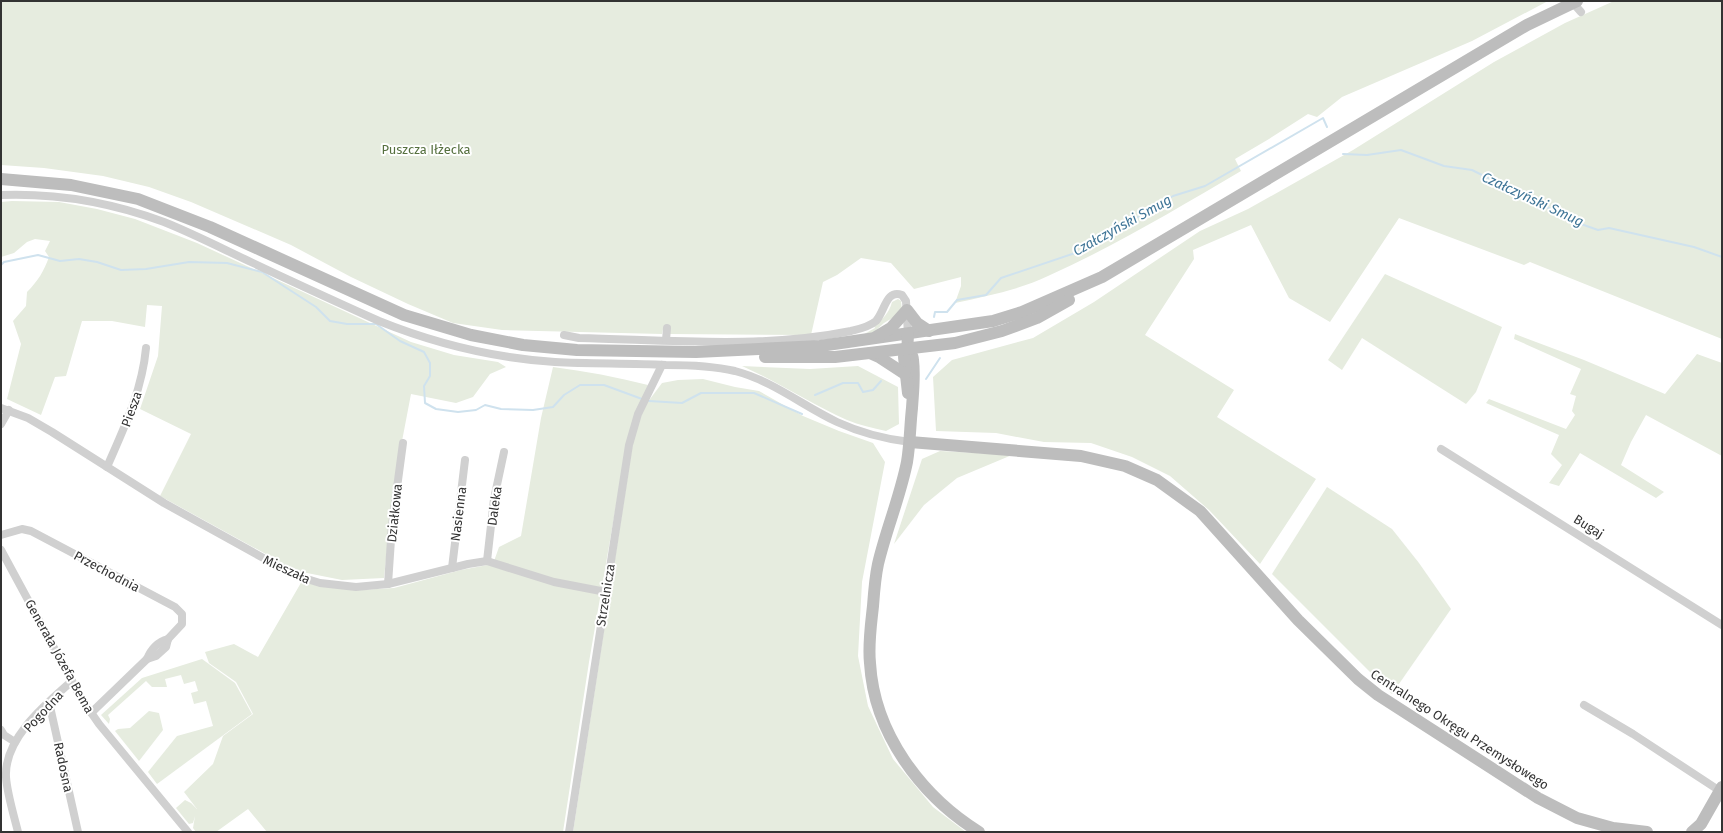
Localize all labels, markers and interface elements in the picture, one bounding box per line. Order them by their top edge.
park label: Puszcza Iłżecka [382,142,470,157]
water label: Czałczyński Smug [1479,168,1586,230]
water label: Czałczyński Smug [1070,191,1175,260]
street label: Piesza [118,389,145,429]
street label: Działkowa [384,483,405,543]
street label: Daleka [484,485,505,527]
street label: Nasienna [448,486,469,542]
street label: Bugaj [1571,511,1607,541]
street label: Przechodnia [71,548,142,595]
street label: Mieszała [261,552,313,587]
street label: Strzelnicza [593,563,618,627]
street label: Generała Józefa Bema [22,597,97,716]
street label: Centralnego Okręgu Przemysłowego [1368,666,1552,793]
street label: Pogodna [20,687,66,735]
street label: Radosna [51,741,76,794]

